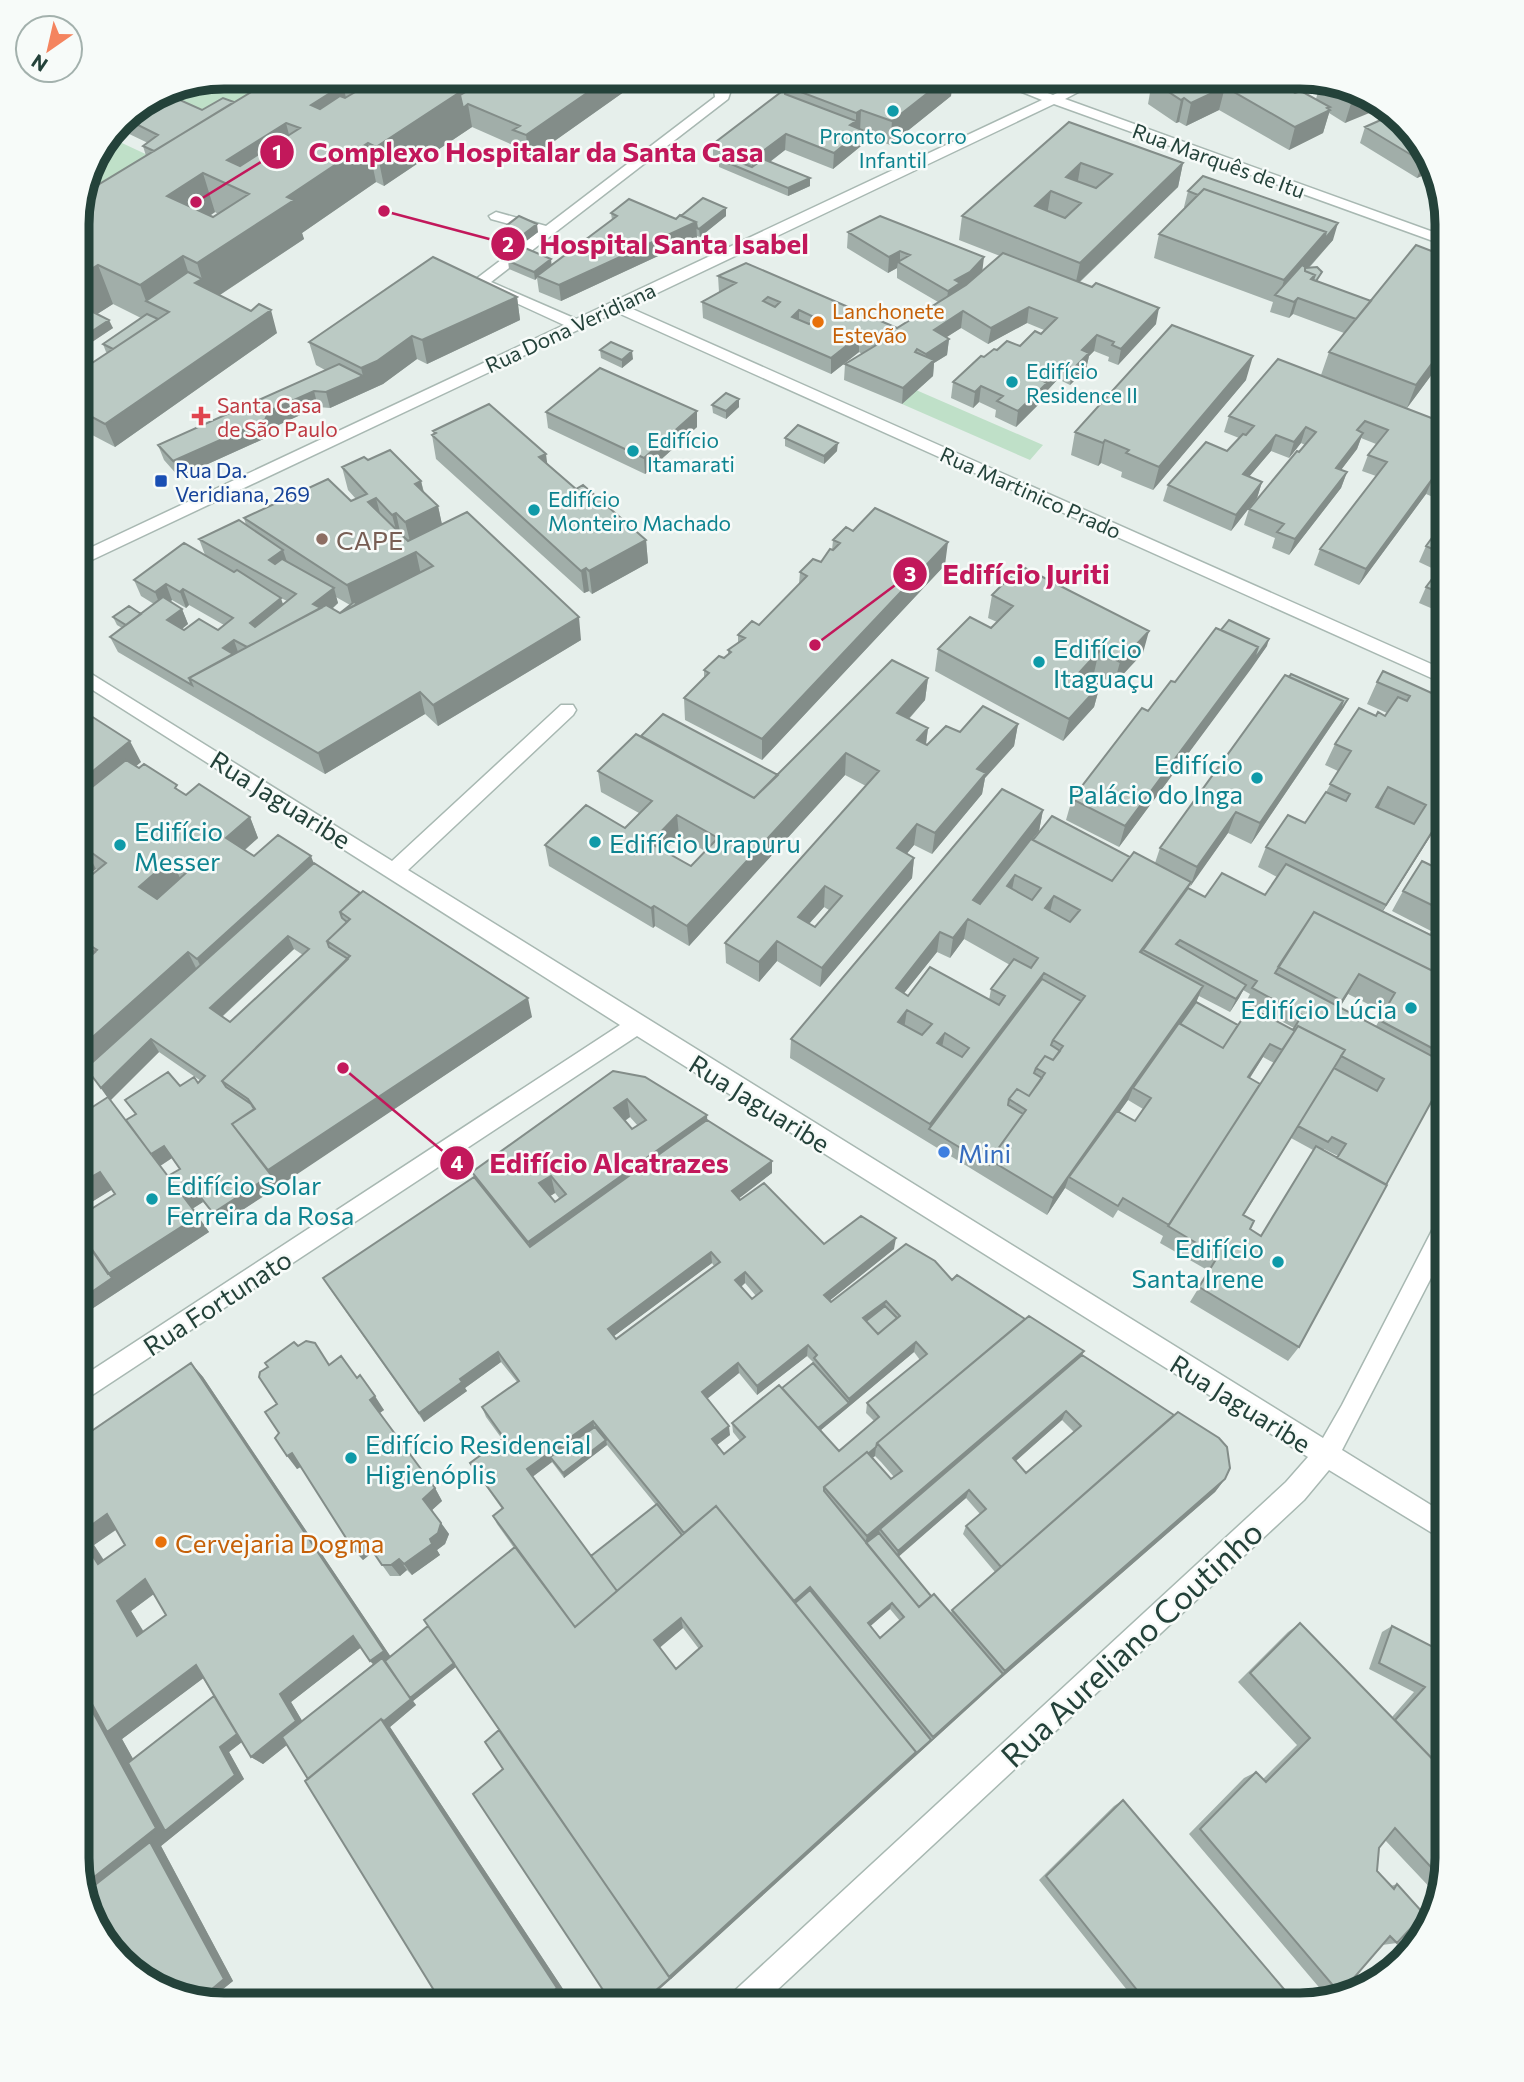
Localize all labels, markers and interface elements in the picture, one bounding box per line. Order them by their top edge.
north arrow [14,14,84,84]
text: N [27,50,52,77]
marker: Pronto Socorro Infantil [885,103,901,119]
street label: Rua Marquês de Itu [1129,117,1309,203]
place label: Pronto Socorro Infantil [819,123,967,172]
callout: Complexo Hospitalar da Santa Casa [259,128,778,177]
text: Complexo Hospitalar da Santa Casa [308,134,764,168]
text: 1 [272,139,282,164]
callout: Hospital Santa Isabel [490,220,823,269]
text: Hospital Santa Isabel [539,226,809,260]
text: 2 [502,231,514,256]
street label: Rua Dona Veridiana [481,277,659,377]
place label: Lanchonete Estevão [832,298,945,347]
marker: Lanchonete Estevão [810,314,826,330]
place label: Edifício Residence II [1026,358,1138,407]
marker: Edifício Residence II [1004,374,1020,390]
place label: Santa Casa de São Paulo [217,392,338,441]
marker: Santa Casa de São Paulo [191,406,211,426]
place label: Edifício Itamarati [647,427,735,476]
street label: Rua Martinico Prado [937,441,1125,543]
marker: Edifício Itamarati [625,443,641,459]
place label: Rua Da. Veridiana, 269 [175,457,310,506]
marker: Rua Da. Veridiana, 269 [153,473,169,489]
place label: Edifício Monteiro Machado [548,486,731,535]
marker: Edifício Monteiro Machado [526,502,542,518]
place label: CAPE [336,524,404,555]
marker: CAPE [314,531,330,547]
callout: Edifício Juriti [893,550,1123,599]
text: Edifício Juriti [942,556,1110,590]
text: 3 [904,561,916,586]
place label: Edifício Itaguaçu [1053,632,1154,693]
marker: Edifício Itaguaçu [1031,654,1047,670]
street label: Rua Jaguaribe [205,743,357,855]
place label: Edifício Palácio do Inga [1068,748,1243,809]
marker: Edifício Palácio do Inga [1249,770,1265,786]
place label: Edifício Messer [134,815,223,876]
place label: Edifício Urapuru [609,827,801,858]
marker: Edifício Urapuru [587,834,603,850]
marker: Edifício Messer [112,837,128,853]
place label: Edifício Lúcia [1240,993,1397,1024]
marker: Edifício Lúcia [1403,1000,1419,1016]
street label: Rua Jaguaribe [684,1047,836,1159]
place label: Mini [958,1137,1011,1168]
callout: Edifício Alcatrazes [440,1139,743,1188]
marker: Mini [936,1144,952,1160]
text: Edifício Alcatrazes [489,1145,729,1179]
text: 4 [451,1150,464,1175]
place label: Edifício Solar Ferreira da Rosa [166,1169,354,1230]
marker: Edifício Solar Ferreira da Rosa [144,1191,160,1207]
place label: Edifício Santa Irene [1131,1232,1264,1293]
street label: Rua Fortunato [137,1243,297,1361]
marker: Edifício Santa Irene [1270,1254,1286,1270]
street label: Rua Jaguaribe [1165,1347,1317,1459]
place label: Edifício Residencial Higienóplis [365,1428,591,1489]
marker: Edifício Residencial Higienóplis [343,1450,359,1466]
street label: Rua Aureliano Coutinho [992,1511,1270,1775]
place label: Cervejaria Dogma [175,1527,384,1558]
marker: Cervejaria Dogma [153,1534,169,1550]

